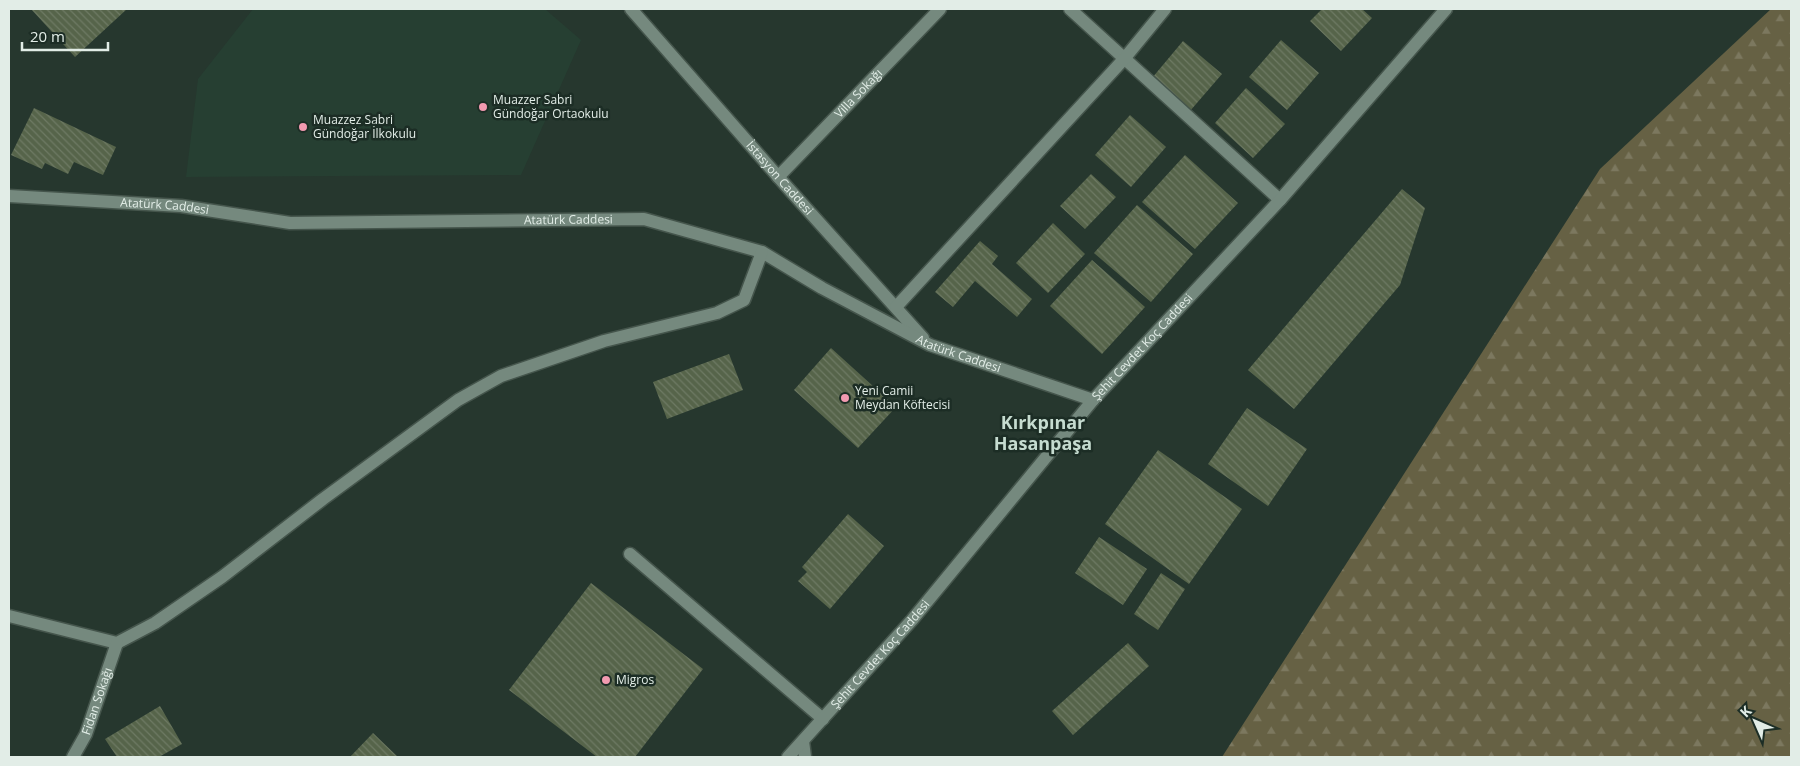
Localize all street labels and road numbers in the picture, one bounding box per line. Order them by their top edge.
street label: Villa Sokağı [830,65,886,122]
street label: İstasyon Caddesi [742,137,817,219]
street label: Atatürk Caddesi [120,193,210,218]
street label: Atatürk Caddesi [524,210,613,228]
street label: Şehit Cevdet Koç Caddesi [1088,290,1196,404]
street label: Atatürk Caddesi [913,330,1003,376]
street label: Şehit Cevdet Koç Caddesi [827,596,933,712]
street label: Fidan Sokağı [77,665,116,737]

